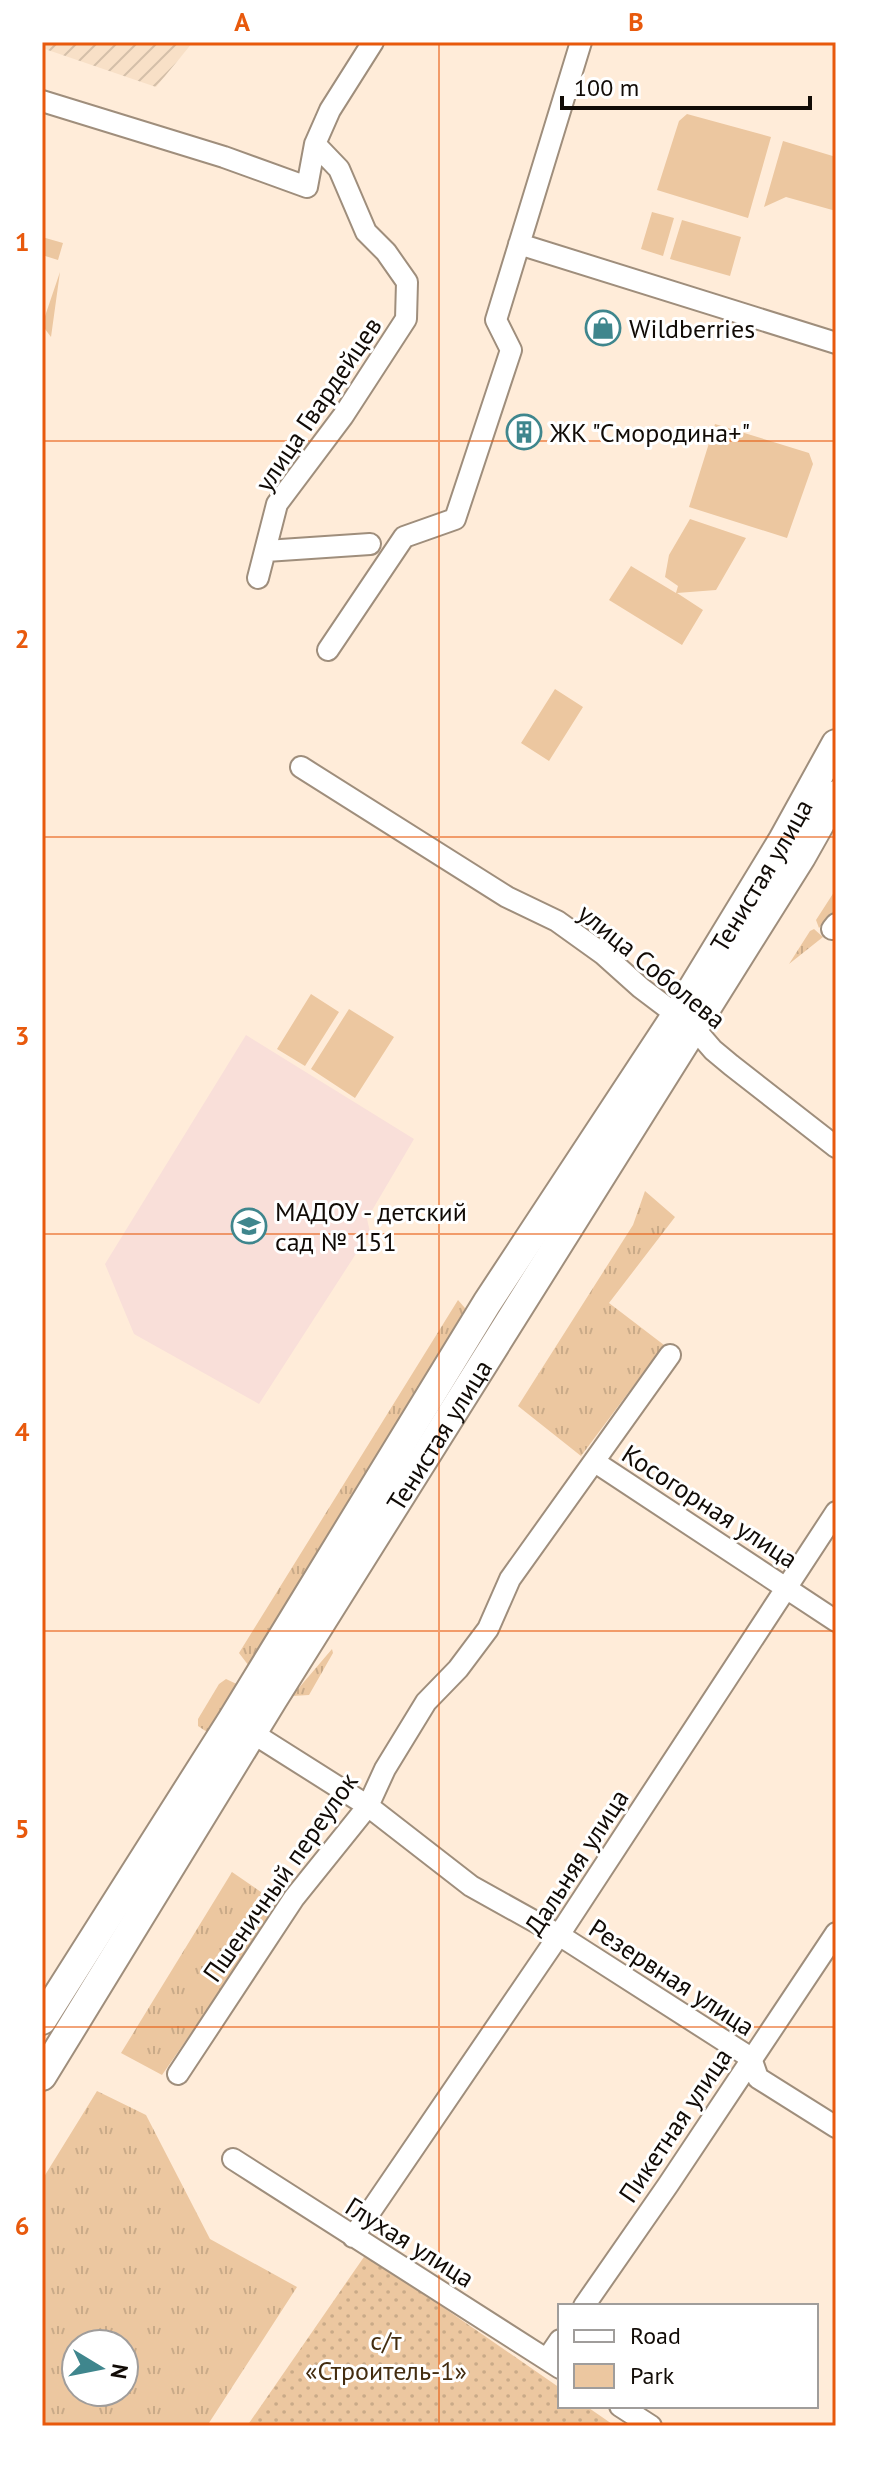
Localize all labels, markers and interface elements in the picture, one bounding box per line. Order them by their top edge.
text: A [234,5,250,38]
text: B [628,5,644,38]
scale bar [562,60,810,110]
text: 100 m [574,72,639,103]
text: 1 [15,225,29,258]
shop icon: Wildberries [584,309,622,347]
street label: улица Гвардейцев [247,310,389,498]
place label: Wildberries [629,312,755,345]
building icon: ЖК "Смородина+" [505,413,543,451]
place label: ЖК "Смородина+" [549,416,750,449]
text: 2 [15,622,29,655]
street label: Тенистая улица [702,793,819,958]
street label: улица Соболева [571,896,733,1036]
text: 3 [15,1019,29,1052]
place label: МАДОУ - детский сад № 151 [275,1195,467,1258]
school or university icon: МАДОУ - детский сад № 151 [230,1207,268,1245]
street label: Тенистая улица [379,1353,499,1517]
text: 4 [15,1415,30,1448]
street label: Косогорная улица [616,1437,804,1575]
street label: Пшеничный переулок [195,1766,365,1988]
street label: Дальняя улица [517,1783,635,1941]
text: 5 [15,1812,29,1845]
street label: Резервная улица [583,1911,761,2043]
street label: Пикетная улица [611,2041,739,2209]
street label: Глухая улица [340,2189,480,2295]
text: 6 [15,2209,29,2242]
legend [558,2304,818,2408]
text: Road [630,2320,681,2351]
park label: с/т «Строитель-1» [305,2324,467,2387]
north arrow [60,2328,140,2408]
text: Park [630,2360,675,2391]
text: N [105,2362,135,2381]

